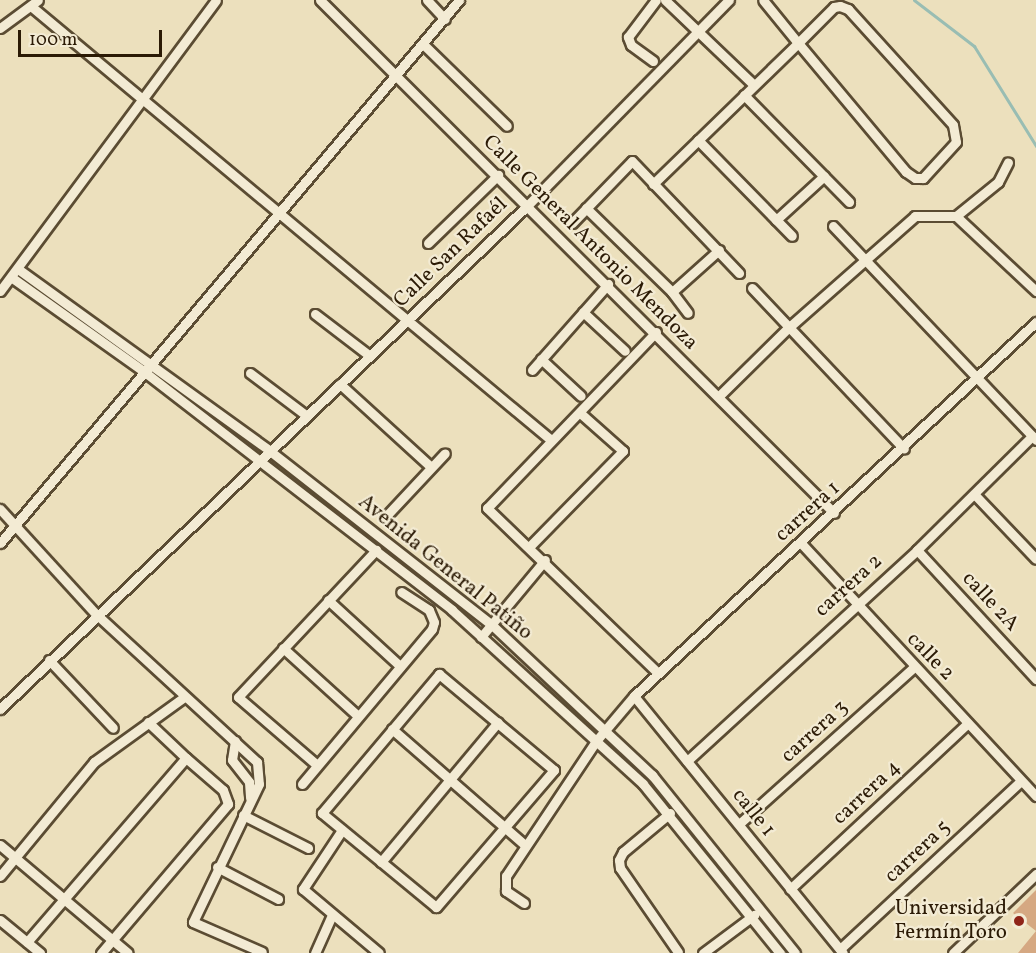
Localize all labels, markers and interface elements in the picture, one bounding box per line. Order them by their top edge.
scale bar [21,18,165,56]
text: 100 m [29,28,78,53]
street label: Calle General Antonio Mendoza [477,130,703,356]
street label: Calle San Rafaél [389,192,513,314]
street label: carrera 1 [770,476,846,548]
street label: Avenida General Patiño [353,490,537,646]
street label: carrera 2 [810,549,888,623]
street label: calle 2A [956,567,1024,637]
street label: calle 2 [901,627,959,687]
street label: carrera 3 [776,695,854,769]
street label: carrera 4 [828,755,906,831]
street label: calle 1 [726,784,780,842]
street label: carrera 5 [880,815,956,889]
place label: Universidad Fermín Toro [894,896,1007,946]
marker: Universidad Fermín Toro [1012,914,1026,928]

